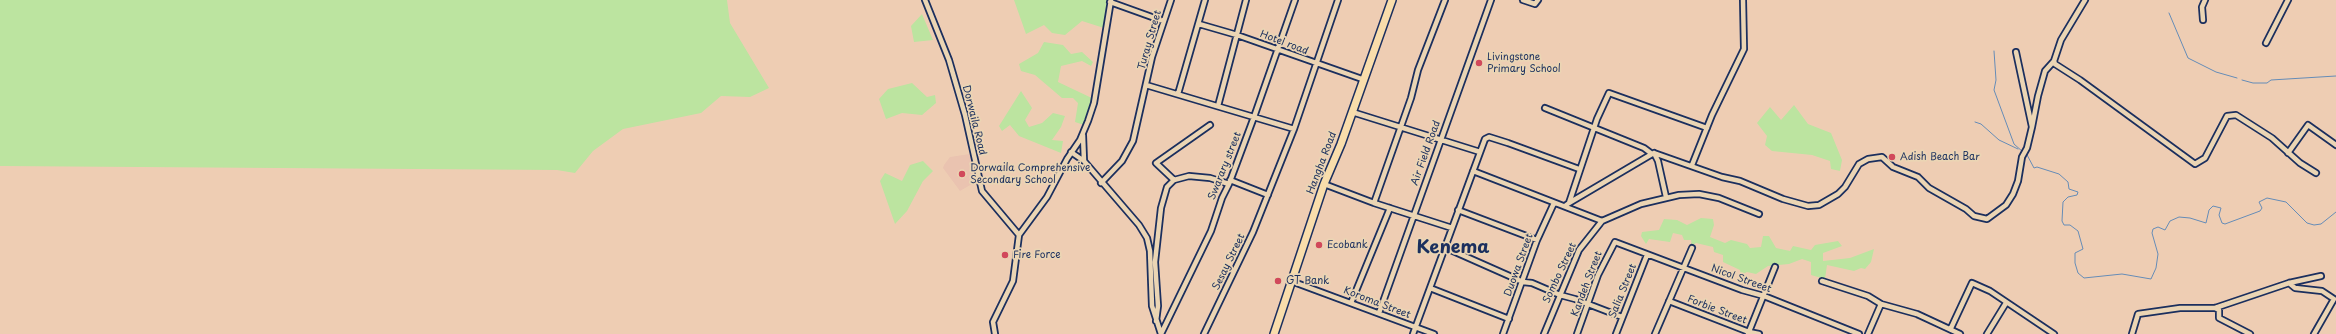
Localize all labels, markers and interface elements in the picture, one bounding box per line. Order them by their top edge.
street label: Turay Street [1136,9,1164,71]
street label: Hotel road [1258,28,1310,58]
place label: Livingstone Primary School [1487,51,1561,74]
marker: Livingstone Primary School [1474,58,1484,68]
street label: Dorwaila Road [959,84,989,156]
street label: Air Field Road [1409,119,1443,187]
street label: Swarary street [1206,130,1244,202]
street label: Hangha Road [1305,130,1339,196]
place label: Adish Beach Bar [1900,151,1980,163]
marker: Adish Beach Bar [1887,152,1897,162]
place label: Dorwaila Comprehensive Secondary School [970,162,1090,186]
marker: Dorwaila Comprehensive Secondary School [957,169,967,179]
street label: Sesay Street [1210,232,1248,292]
street label: Duowa Street [1502,232,1536,298]
district label: Kenema [1416,237,1490,259]
place label: Ecobank [1327,239,1368,251]
marker: Ecobank [1314,240,1324,250]
street label: Sombo Street [1541,241,1579,305]
place label: Fire Force [1013,249,1060,261]
marker: Fire Force [1000,250,1010,260]
street label: Kandeh Street [1569,250,1605,318]
street label: Salia Street [1607,262,1639,320]
street label: Nicol Streeet [1709,262,1773,296]
place label: GT Bank [1286,275,1329,287]
marker: GT Bank [1273,276,1283,286]
street label: Koroma Street [1342,285,1412,321]
street label: Forbie Street [1686,293,1748,327]

